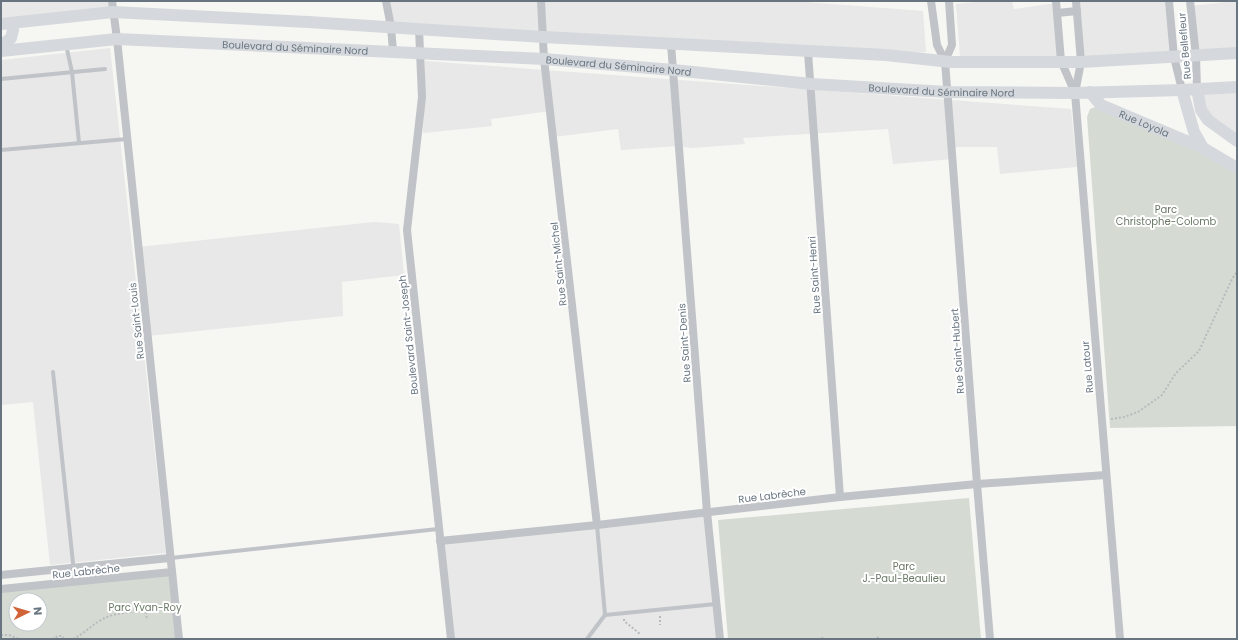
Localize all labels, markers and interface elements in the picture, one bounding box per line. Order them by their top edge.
street label: Rue Bellefleur [1174,12,1195,80]
street label: Boulevard du Séminaire Nord [222,37,368,59]
street label: Boulevard du Séminaire Nord [545,52,692,80]
street label: Boulevard du Séminaire Nord [868,80,1015,101]
street label: Rue Loyola [1117,106,1172,141]
park label: Parc Christophe-Colomb [1116,202,1216,229]
street label: Rue Saint-Michel [547,221,570,307]
street label: Rue Saint-Henri [804,236,825,314]
street label: Boulevard Saint-Joseph [395,274,422,395]
street label: Rue Saint-Louis [125,282,148,360]
street label: Rue Saint-Denis [674,303,695,383]
street label: Rue Saint-Hubert [947,307,968,394]
street label: Rue Latour [1078,340,1097,394]
street label: Rue Labrèche [738,484,807,507]
park label: Parc J.-Paul-Beaulieu [863,559,945,586]
street label: Rue Labrèche [52,560,121,582]
north arrow [8,592,48,632]
park label: Parc Yvan-Roy [108,600,182,615]
text: N [30,606,46,616]

